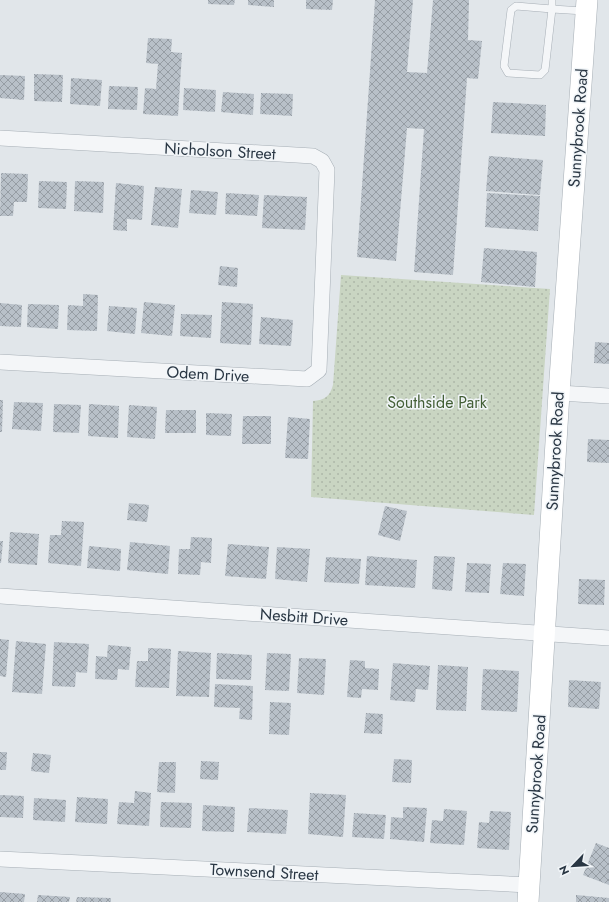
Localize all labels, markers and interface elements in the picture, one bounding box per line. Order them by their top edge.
street label: Sunnybrook Road [562,68,594,188]
street label: Nicholson Street [164,137,276,165]
street label: Odem Drive [166,360,250,388]
park label: Southside Park [387,391,488,414]
street label: Sunnybrook Road [540,391,570,511]
street label: Nesbitt Drive [259,602,349,632]
street label: Sunnybrook Road [520,714,552,834]
north arrow [553,846,593,886]
street label: Townsend Street [209,858,319,886]
text: N [555,863,573,878]

